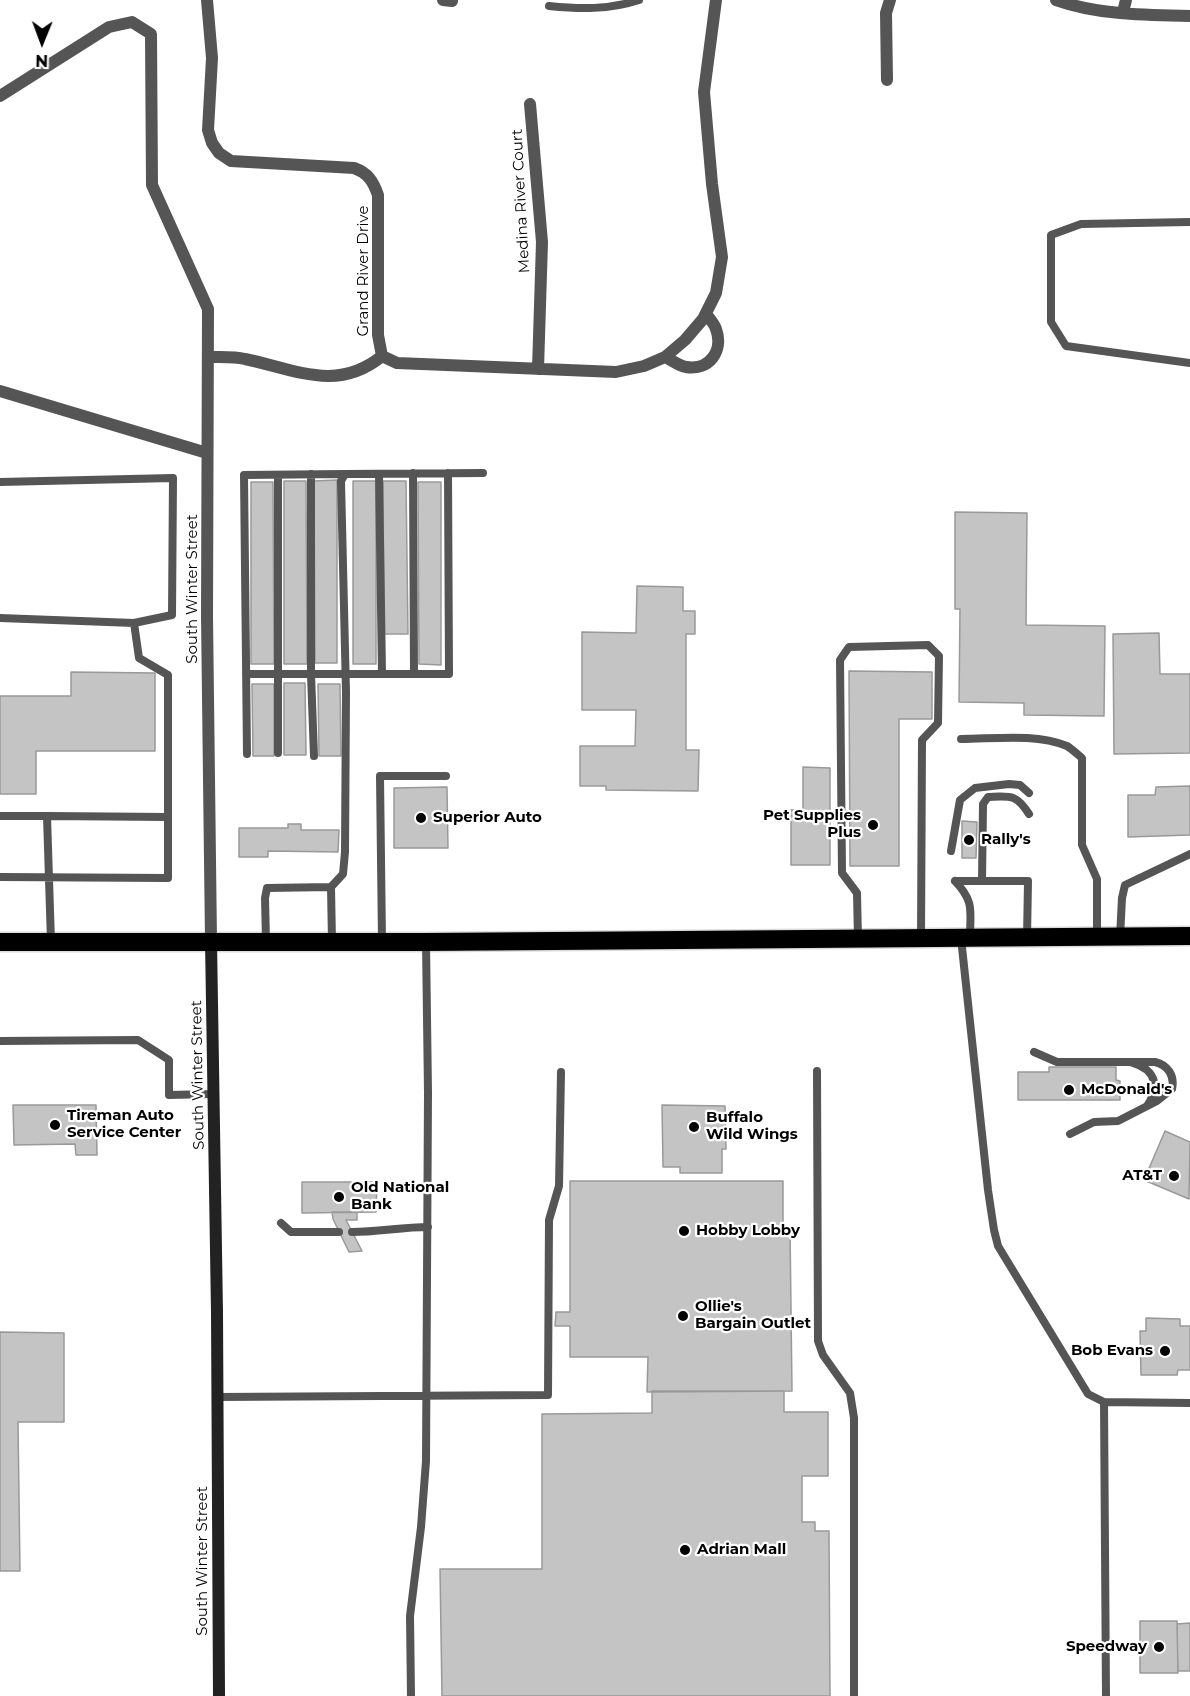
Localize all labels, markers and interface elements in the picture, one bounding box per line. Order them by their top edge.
north arrow [12,12,72,72]
text: N [35,51,48,70]
street label: Medina River Court [508,128,534,274]
street label: Grand River Drive [355,205,373,337]
street label: South Winter Street [184,514,202,664]
place label: Pet Supplies Plus [763,807,861,842]
place label: Superior Auto [433,809,542,827]
marker: Superior Auto [414,811,428,825]
marker: Pet Supplies Plus [866,818,880,832]
place label: Rally's [981,831,1031,849]
marker: Rally's [962,833,976,847]
street label: South Winter Street [188,1000,208,1150]
place label: McDonald's [1081,1081,1172,1099]
marker: McDonald's [1062,1083,1076,1097]
place label: Tireman Auto Service Center [67,1107,181,1142]
place label: Buffalo Wild Wings [706,1109,798,1144]
marker: Tireman Auto Service Center [48,1118,62,1132]
marker: Buffalo Wild Wings [687,1120,701,1134]
place label: AT&T [1122,1167,1162,1185]
marker: AT&T [1167,1169,1181,1183]
place label: Old National Bank [351,1179,449,1214]
marker: Old National Bank [332,1190,346,1204]
place label: Hobby Lobby [696,1222,800,1240]
marker: Hobby Lobby [677,1224,691,1238]
place label: Ollie's Bargain Outlet [695,1298,811,1333]
marker: Ollie's Bargain Outlet [676,1309,690,1323]
place label: Bob Evans [1071,1342,1153,1360]
marker: Bob Evans [1158,1344,1172,1358]
street label: South Winter Street [194,1486,212,1636]
place label: Adrian Mall [697,1541,786,1559]
marker: Adrian Mall [678,1543,692,1557]
place label: Speedway [1066,1638,1147,1656]
marker: Speedway [1152,1640,1166,1654]

